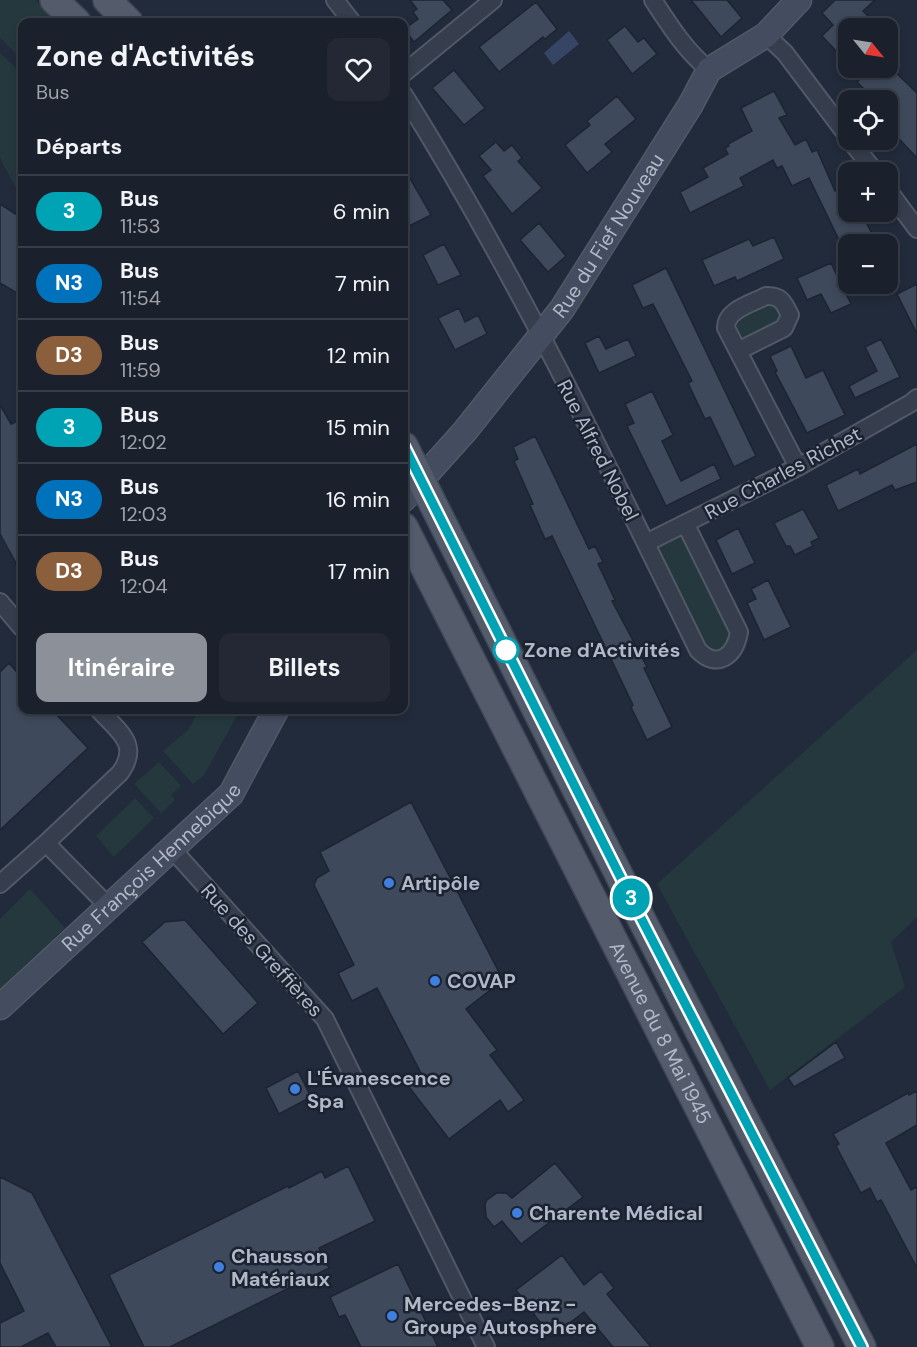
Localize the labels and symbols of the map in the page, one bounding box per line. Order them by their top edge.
north arrow [838,18,898,78]
street label: Rue du Fief Nouveau [547,148,670,323]
street label: Rue Alfred Nobel [551,375,645,525]
street label: Rue Charles Richet [700,421,866,525]
marker: Zone d'Activités [493,637,519,663]
place label: Zone d'Activités [524,637,680,663]
street label: Rue François Hennebique [56,779,247,957]
place label: Artipôle [401,870,480,896]
marker: Artipôle [382,876,396,890]
street label: Rue des Greffières [195,878,329,1022]
line badge: 3 [612,878,650,918]
street label: Avenue du 8 Mai 1945 [603,937,718,1128]
place label: COVAP [447,968,516,994]
marker: COVAP [428,974,442,988]
place label: L'Évanescence Spa [307,1065,451,1114]
marker: L'Évanescence Spa [288,1082,302,1096]
place label: Charente Médical [529,1200,703,1226]
marker: Charente Médical [510,1206,524,1220]
place label: Chausson Matériaux [231,1243,330,1292]
marker: Chausson Matériaux [212,1260,226,1274]
place label: Mercedes-Benz - Groupe Autosphere [404,1291,597,1340]
marker: Mercedes-Benz - Groupe Autosphere [385,1309,399,1323]

